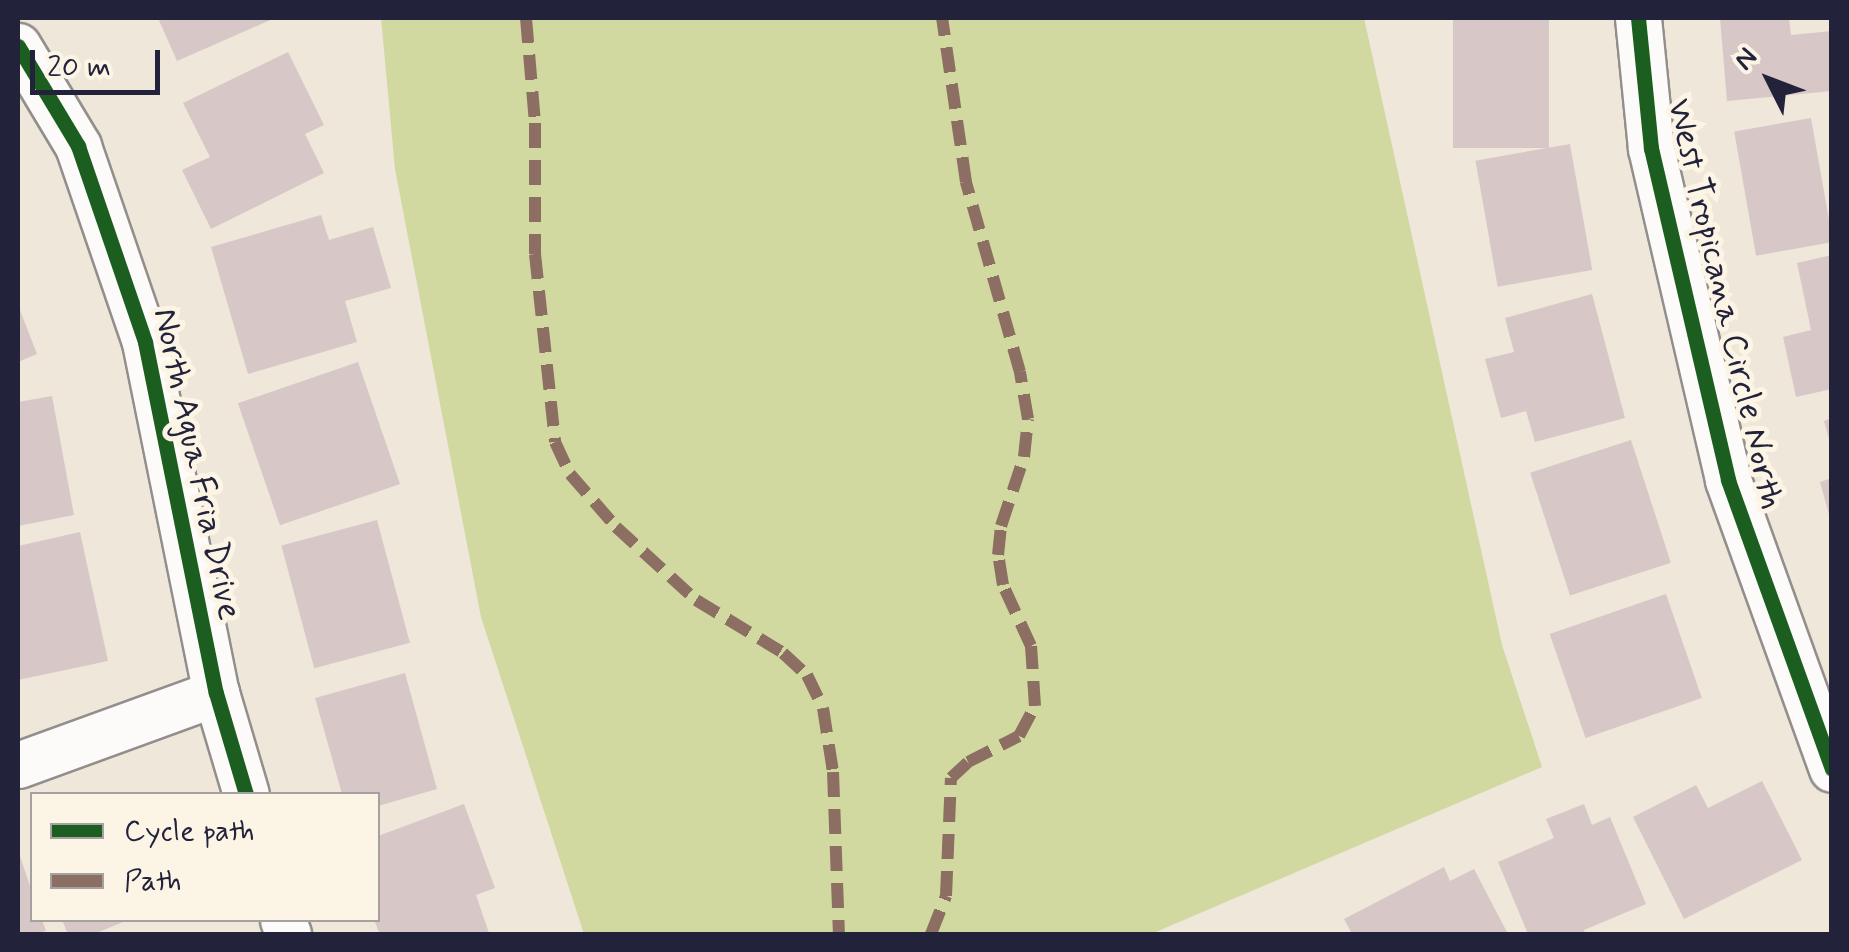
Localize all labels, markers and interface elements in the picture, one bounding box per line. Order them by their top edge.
scale bar [35,30,165,92]
north arrow [1719,30,1819,130]
text: N [1726,40,1766,79]
text: 20 m [47,48,111,87]
street label: West Tropicana Circle North [1657,95,1793,513]
street label: North Agua Fria Drive [144,305,250,623]
legend [30,792,380,922]
text: Cycle path [124,812,255,851]
text: Path [124,862,182,901]

